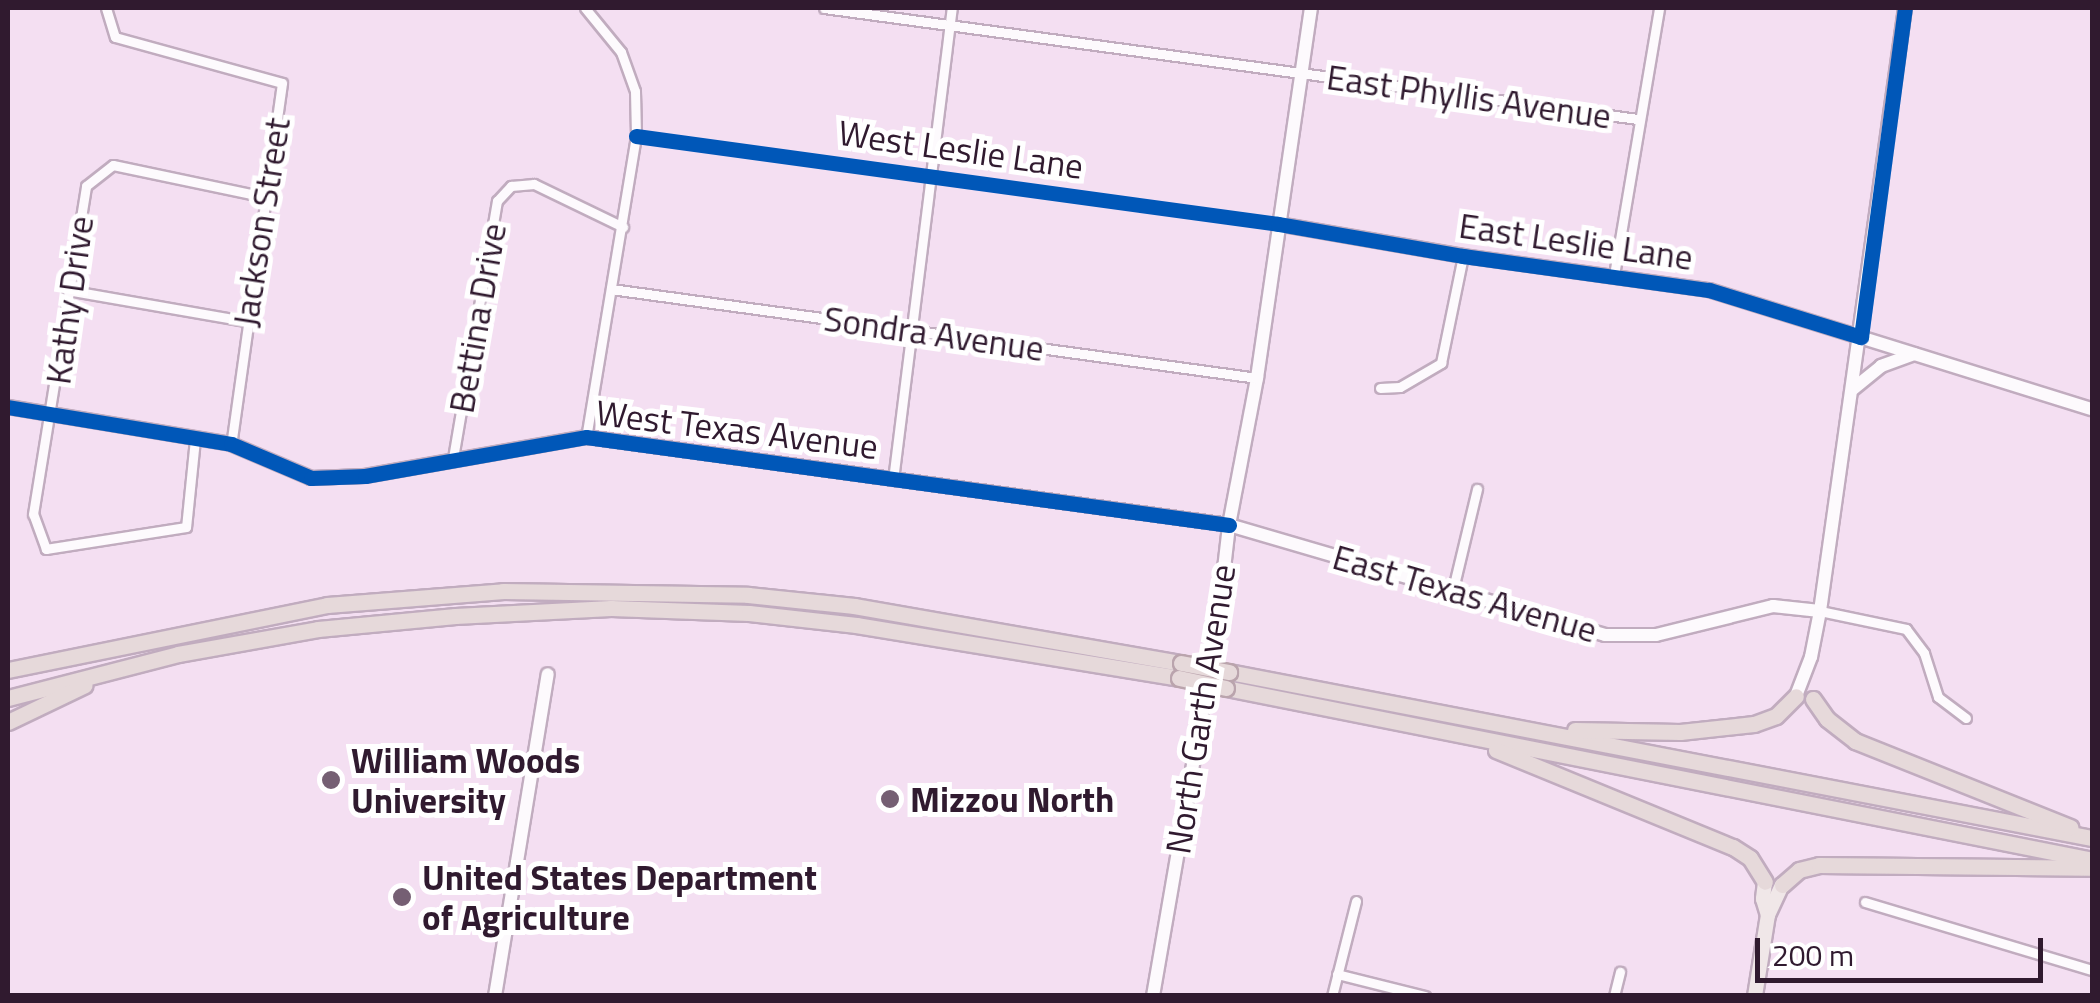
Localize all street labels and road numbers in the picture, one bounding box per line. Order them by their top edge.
street label: East Phyllis Avenue [1324,55,1614,137]
street label: West Leslie Lane [836,111,1086,187]
street label: Jackson Street [224,114,298,330]
street label: East Leslie Lane [1456,204,1696,278]
street label: Kathy Drive [36,213,102,387]
street label: Bettina Drive [440,220,514,416]
street label: Sondra Avenue [821,297,1047,369]
street label: West Texas Avenue [594,391,880,467]
street label: East Texas Avenue [1328,535,1602,651]
street label: North Garth Avenue [1156,561,1244,857]

